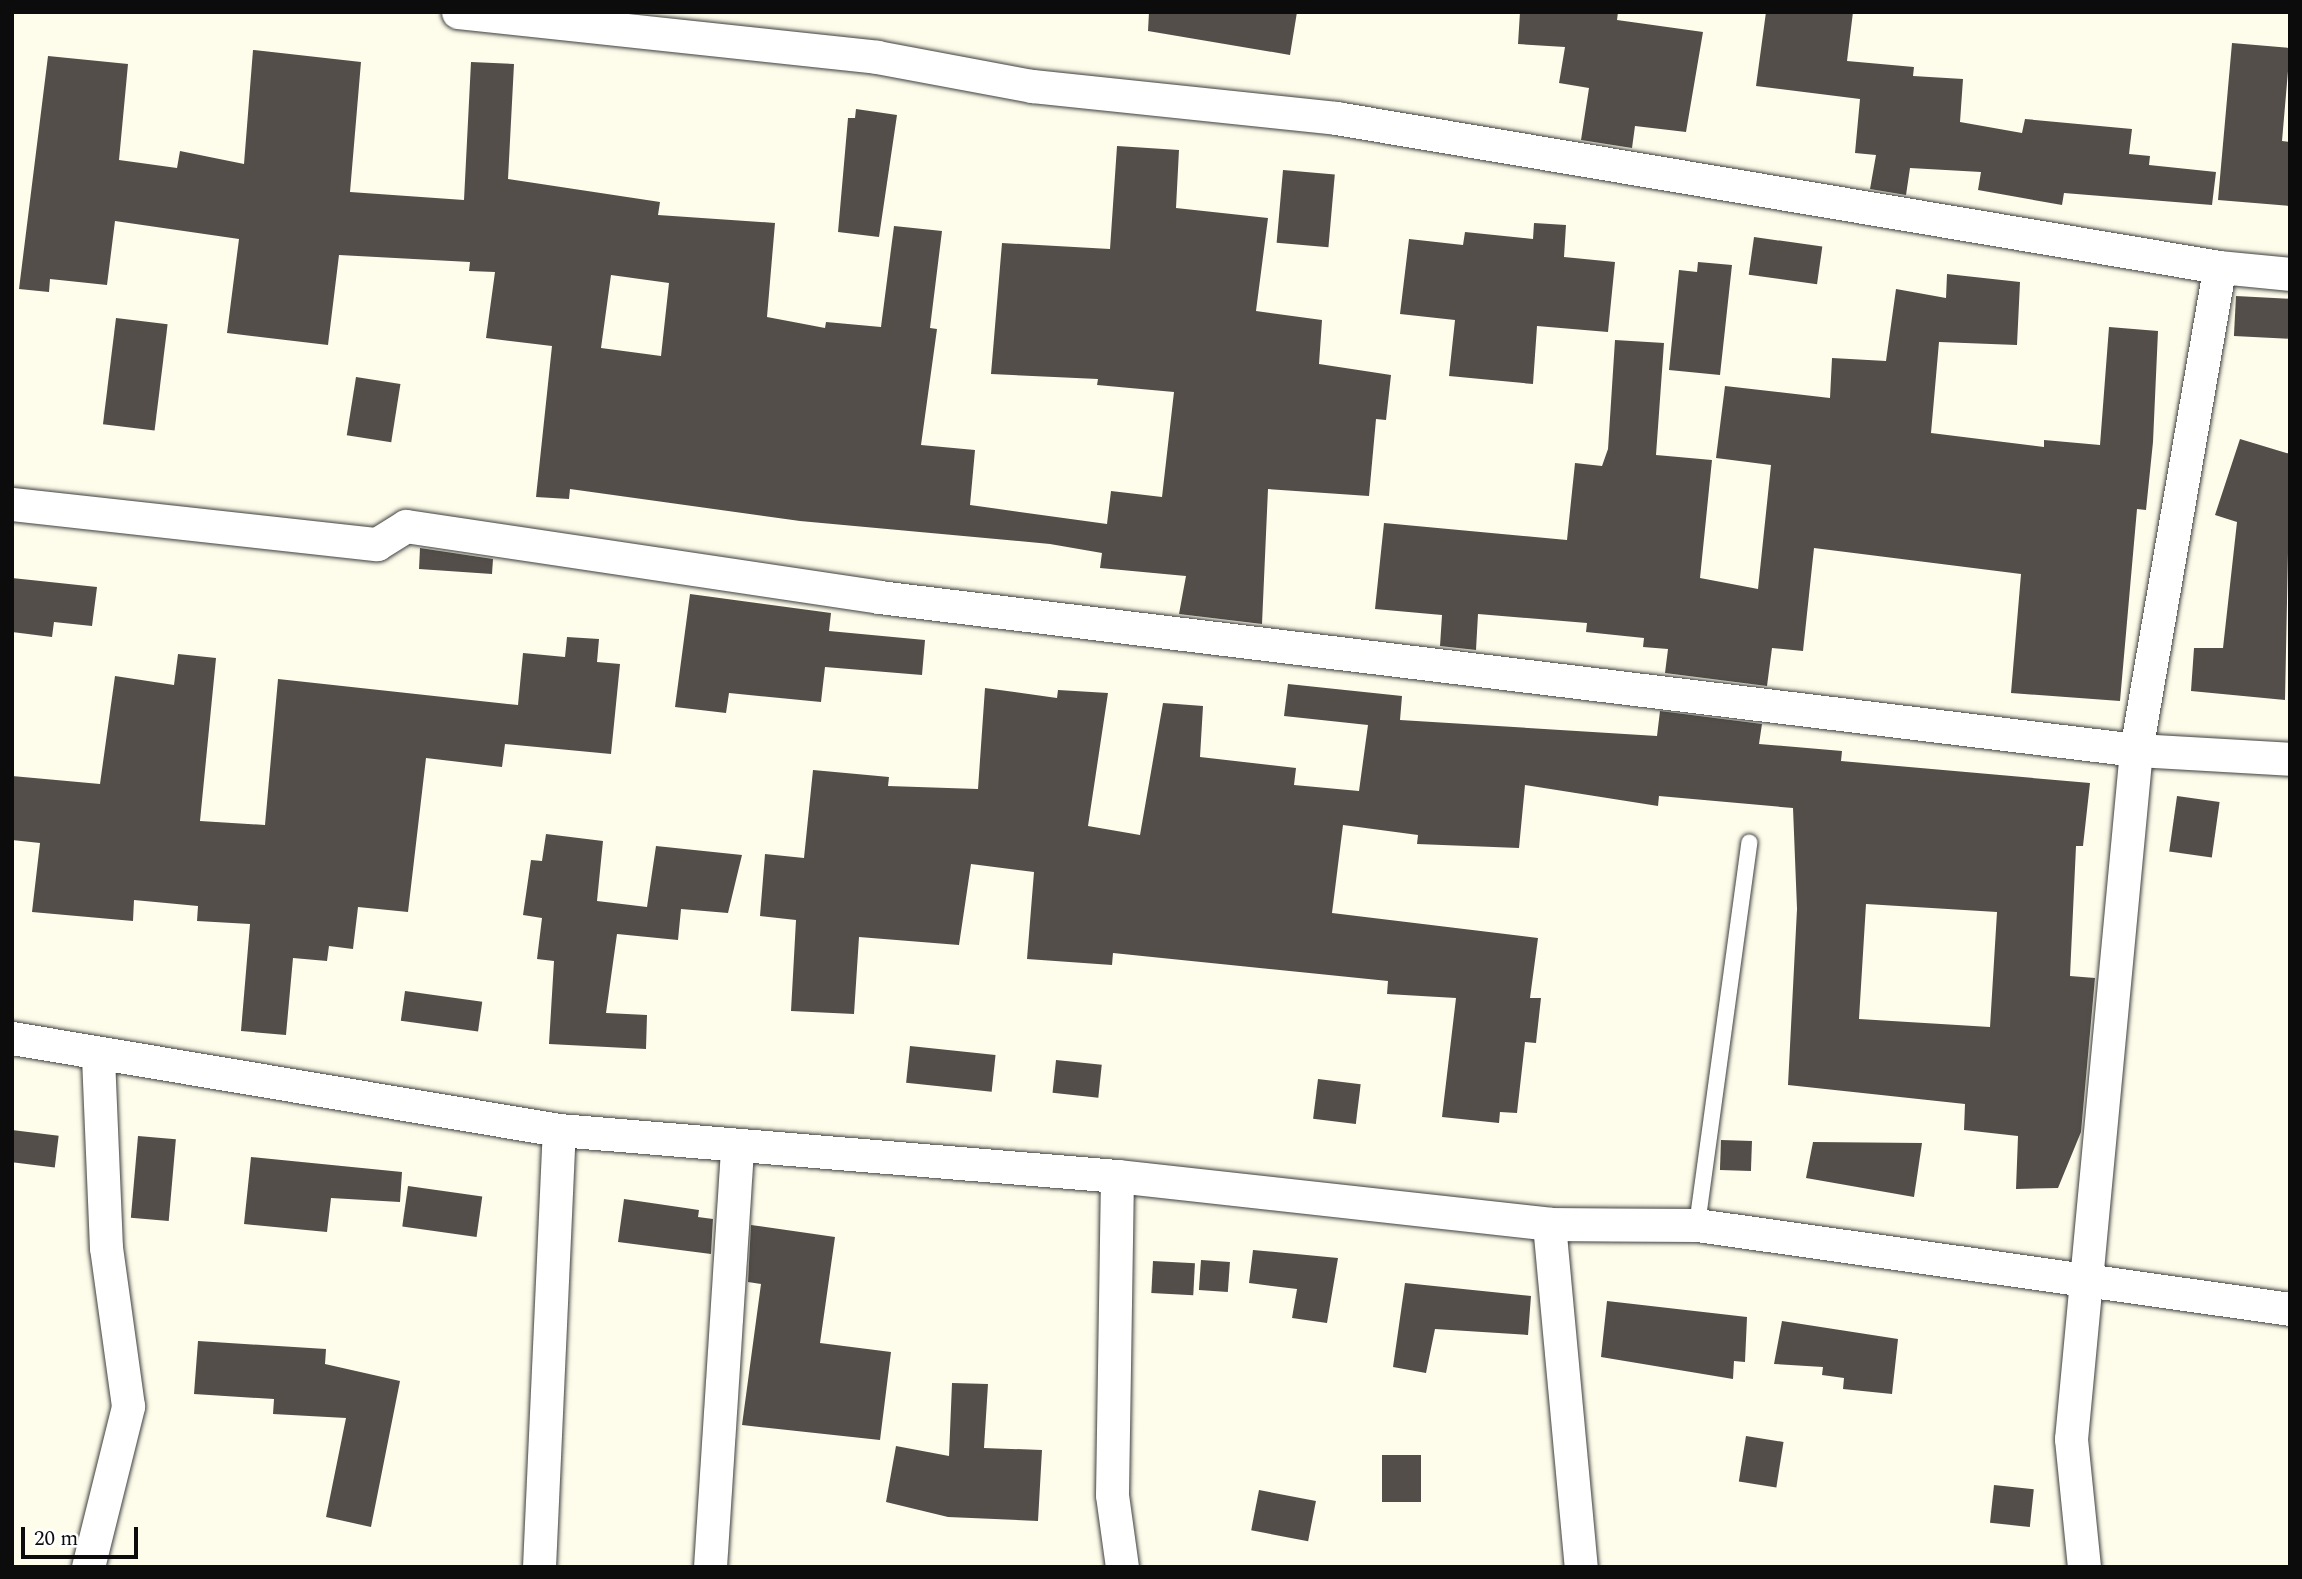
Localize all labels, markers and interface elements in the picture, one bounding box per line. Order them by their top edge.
scale bar [24,1512,142,1556]
text: 20 m [34,1523,78,1555]

